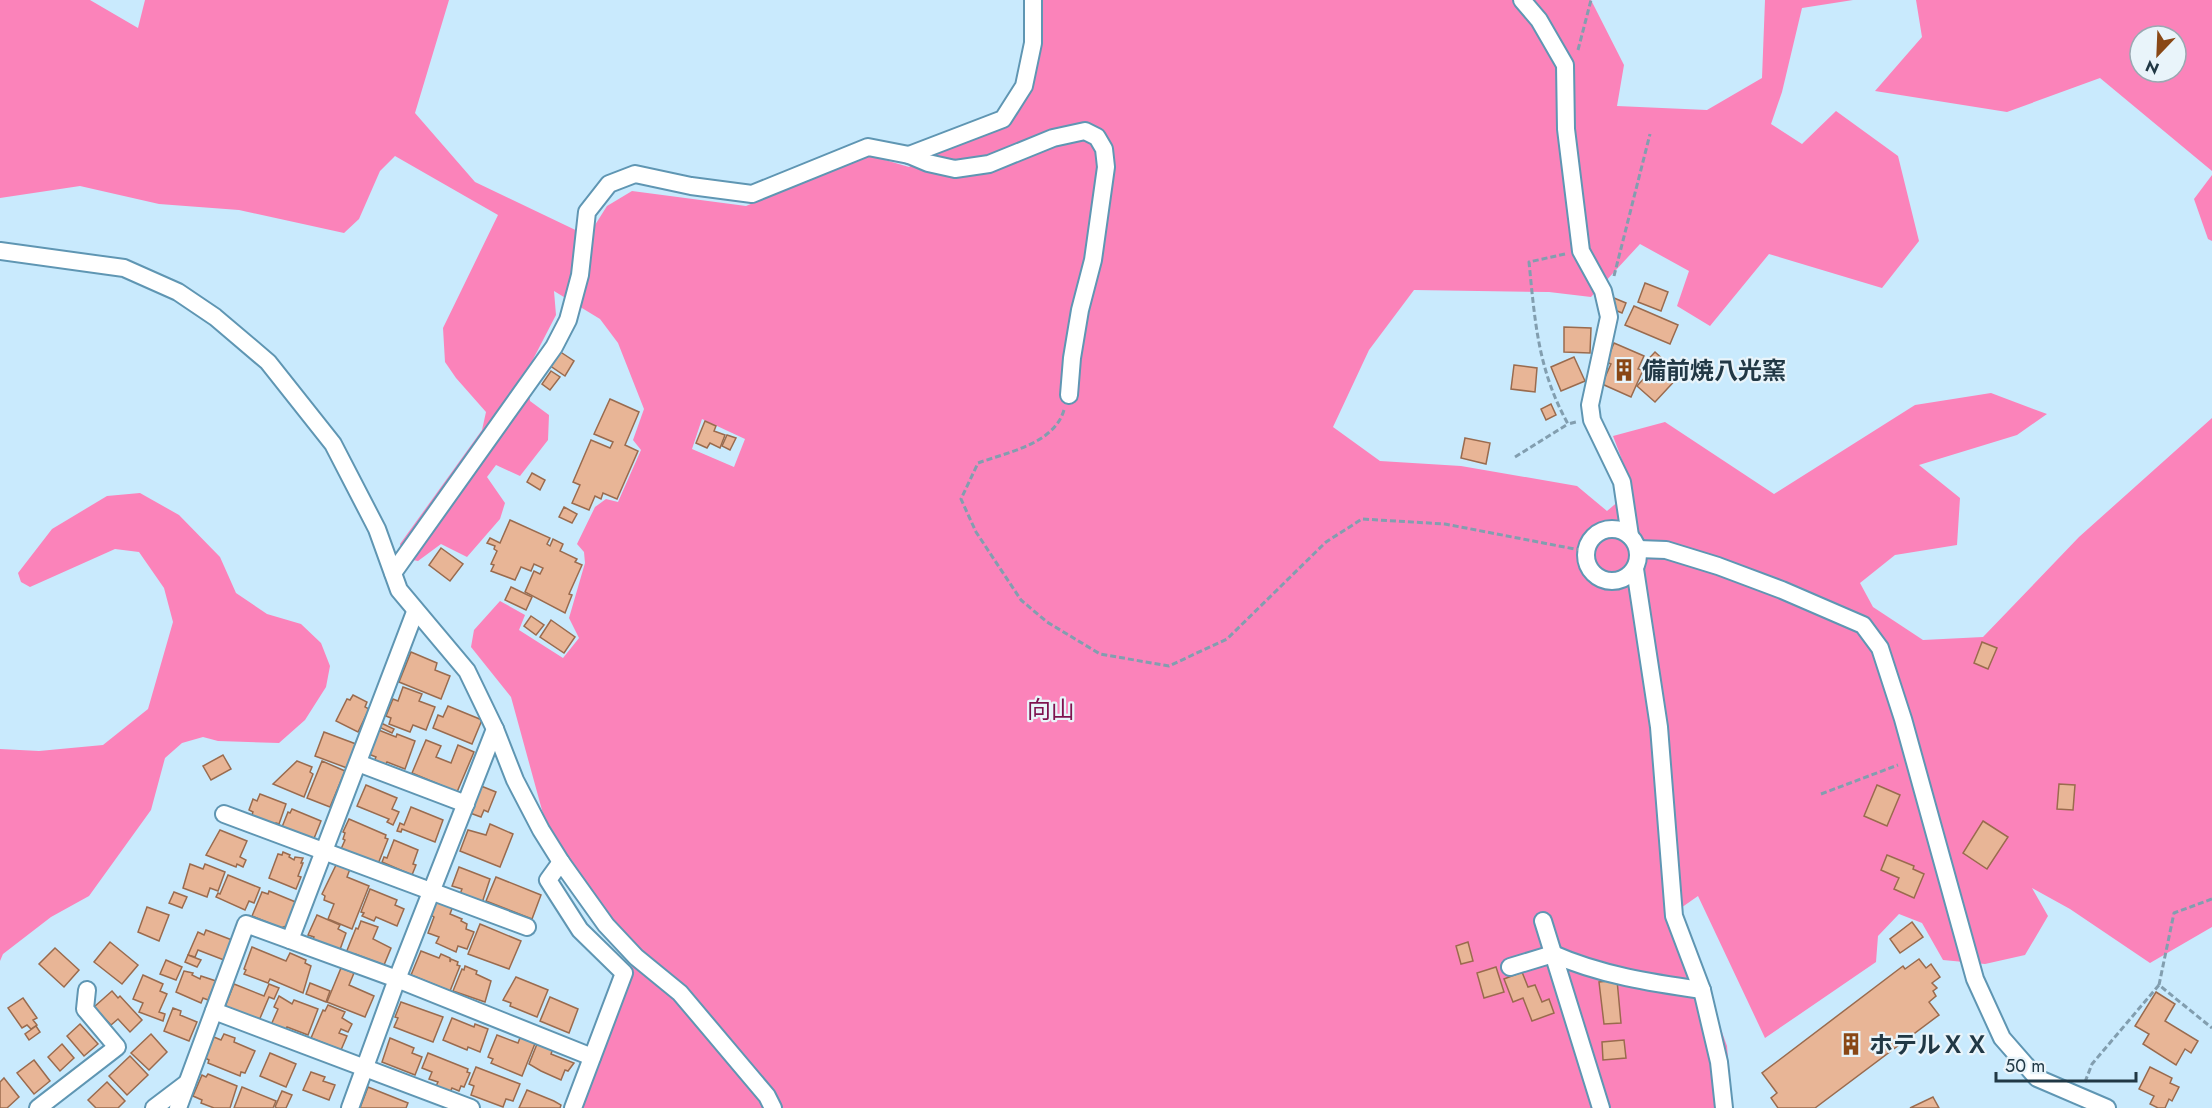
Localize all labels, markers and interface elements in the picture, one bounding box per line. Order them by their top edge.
north arrow [2128,24,2188,84]
text: N [2142,54,2163,80]
place label: 備前焼八光窯 [1642,353,1786,388]
building icon: 備前焼八光窯 [1611,357,1637,383]
park label: 向山 [1027,692,1075,727]
place label: ホテルＸＸ [1869,1027,1989,1062]
building icon: ホテルＸＸ [1838,1031,1864,1057]
scale bar [1996,1045,2136,1083]
text: 50 m [2005,1053,2045,1079]

